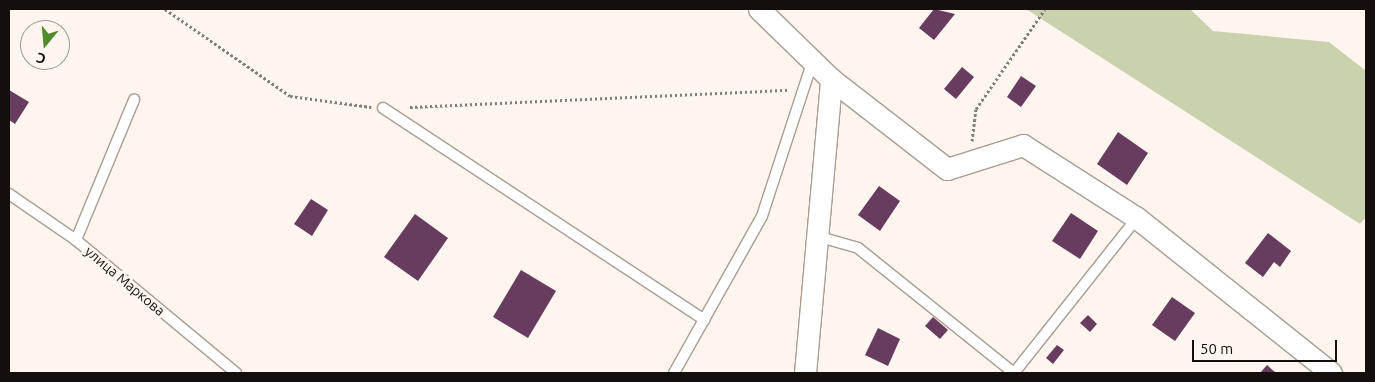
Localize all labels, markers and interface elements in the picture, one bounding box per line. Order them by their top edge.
north arrow [20,20,70,70]
text: С [34,49,48,67]
street label: улица Маркова [82,243,168,319]
scale bar [1195,330,1340,362]
text: 50 m [1200,340,1233,357]

